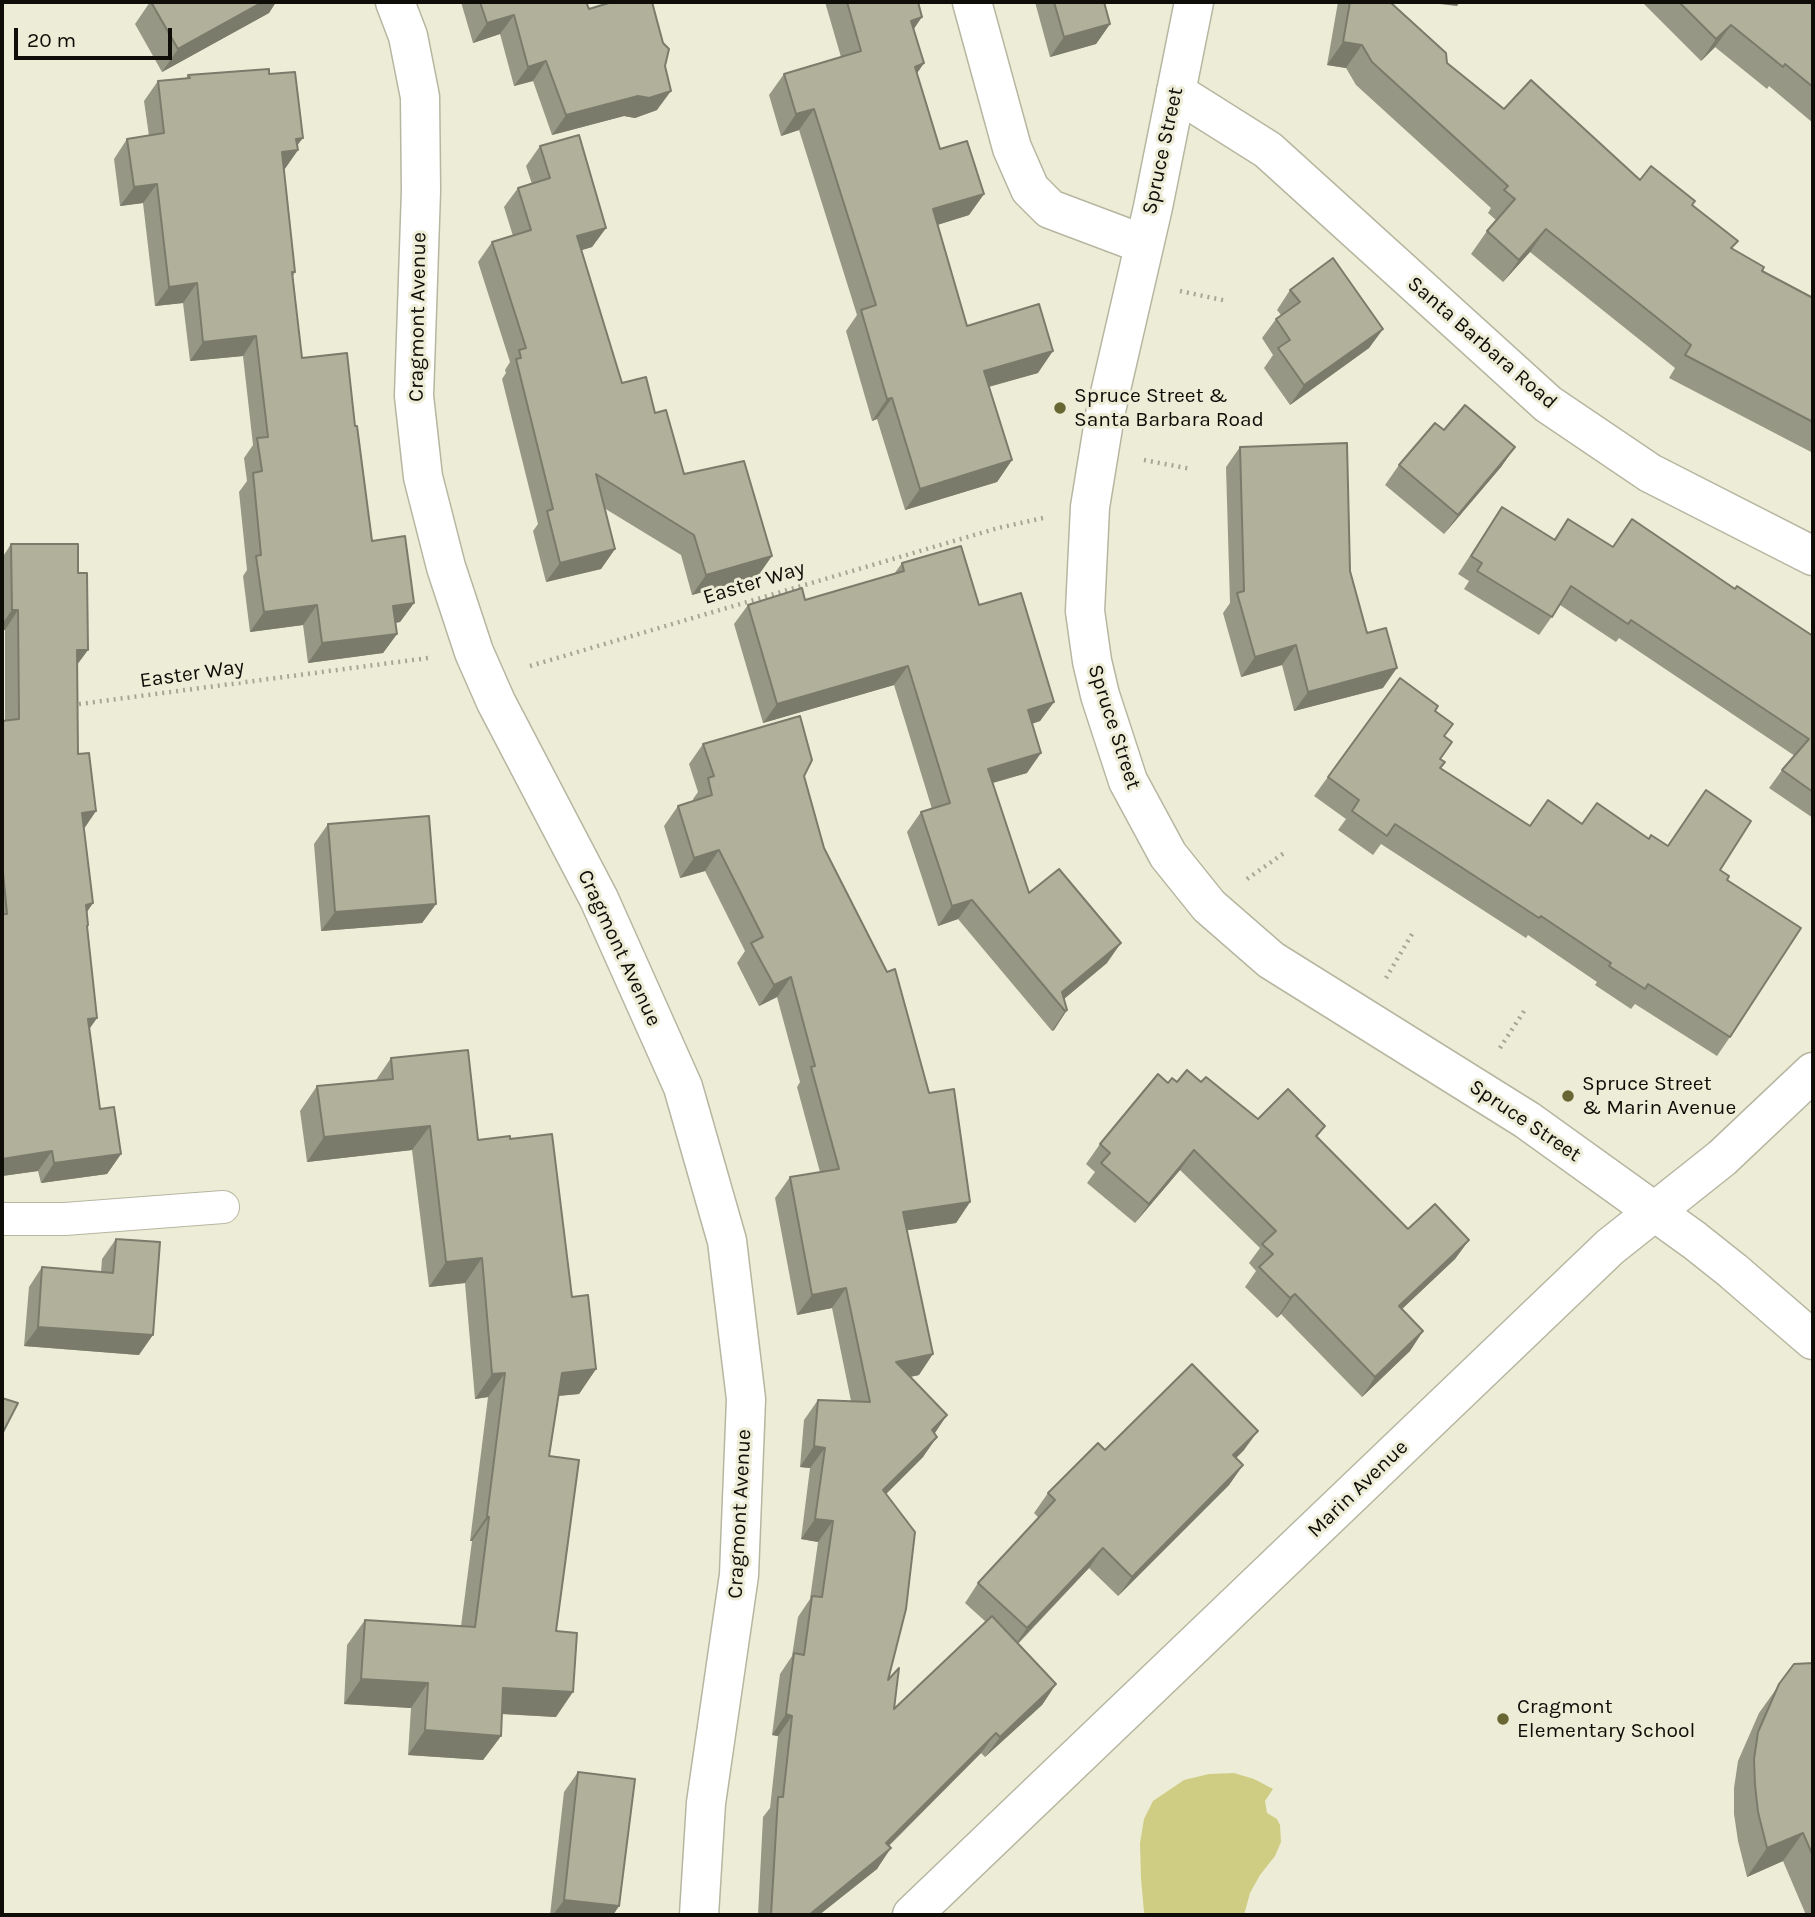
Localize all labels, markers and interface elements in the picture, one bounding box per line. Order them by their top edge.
scale bar [18,14,175,58]
text: 20 m [27,28,76,52]
street label: Spruce Street [1137,85,1189,217]
street label: Cragmont Avenue [404,232,432,402]
street label: Santa Barbara Road [1402,271,1562,415]
place label: Spruce Street & Santa Barbara Road [1074,383,1264,433]
marker: Spruce Street & Santa Barbara Road [1052,400,1068,416]
street label: Easter Way [700,556,808,610]
street label: Easter Way [138,654,246,694]
street label: Spruce Street [1082,662,1146,792]
street label: Cragmont Avenue [572,866,666,1030]
place label: Spruce Street & Marin Avenue [1582,1071,1736,1121]
street label: Spruce Street [1464,1074,1586,1168]
marker: Spruce Street & Marin Avenue [1560,1088,1576,1104]
street label: Cragmont Avenue [723,1429,757,1599]
street label: Marin Avenue [1303,1435,1413,1543]
place label: Cragmont Elementary School [1517,1694,1695,1744]
marker: Cragmont Elementary School [1495,1711,1511,1727]

